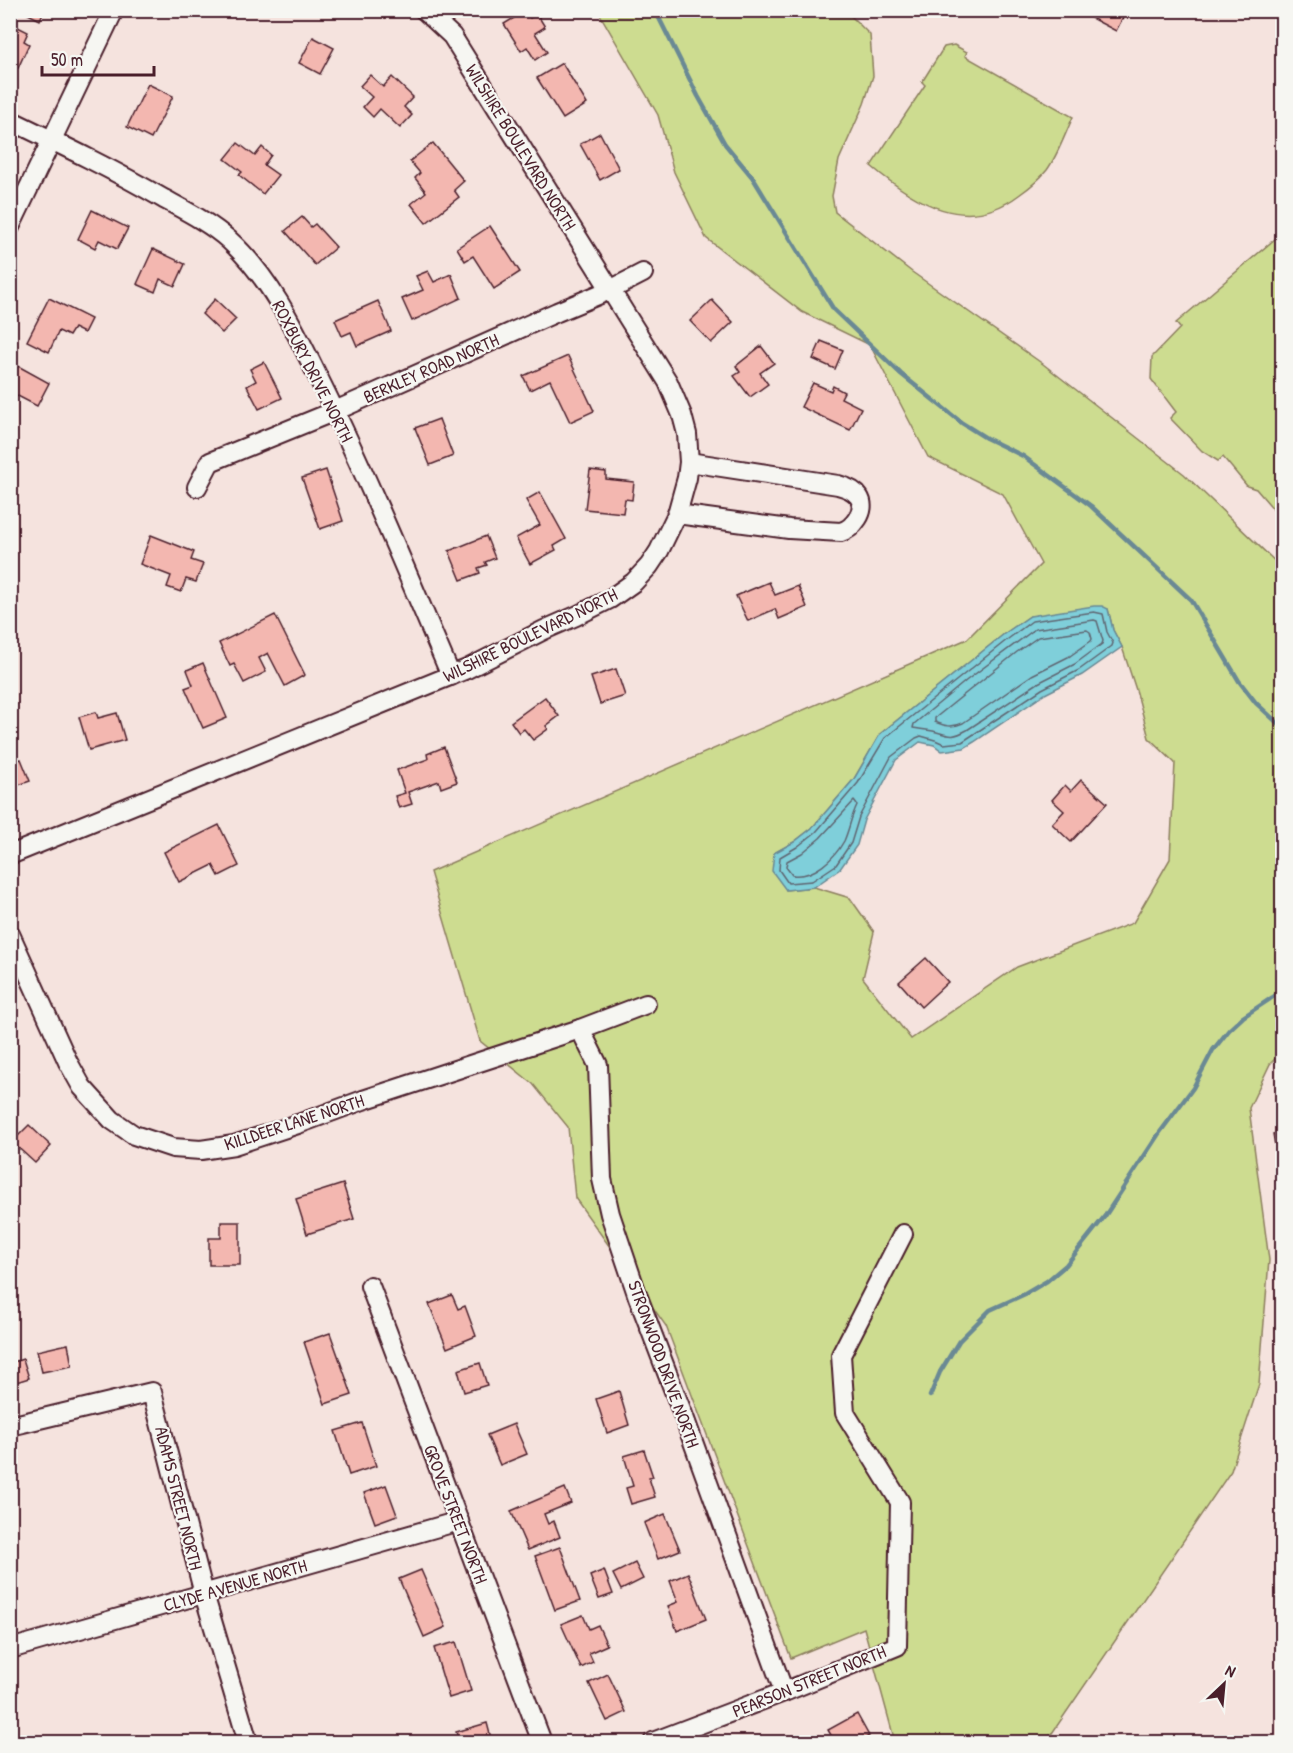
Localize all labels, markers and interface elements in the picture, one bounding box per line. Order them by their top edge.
scale bar [42,39,154,77]
text: 50 m [51,47,83,72]
street label: WILSHIRE BOULEVARD NORTH [460,59,582,235]
street label: ROXBURY DRIVE NORTH [266,296,360,446]
street label: BERKLEY ROAD NORTH [359,327,503,409]
street label: WILSHIRE BOULEVARD NORTH [439,582,621,688]
street label: KILLDEER LANE NORTH [221,1088,367,1156]
street label: STRONWOOD DRIVE NORTH [622,1277,706,1451]
street label: ADAMS STREET NORTH [149,1424,209,1572]
street label: GROVE STREET NORTH [418,1441,494,1587]
street label: CLYDE AVENUE NORTH [160,1553,310,1617]
street label: PEARSON STREET NORTH [729,1639,889,1723]
north arrow [1194,1654,1254,1714]
text: N [1222,1659,1240,1682]

